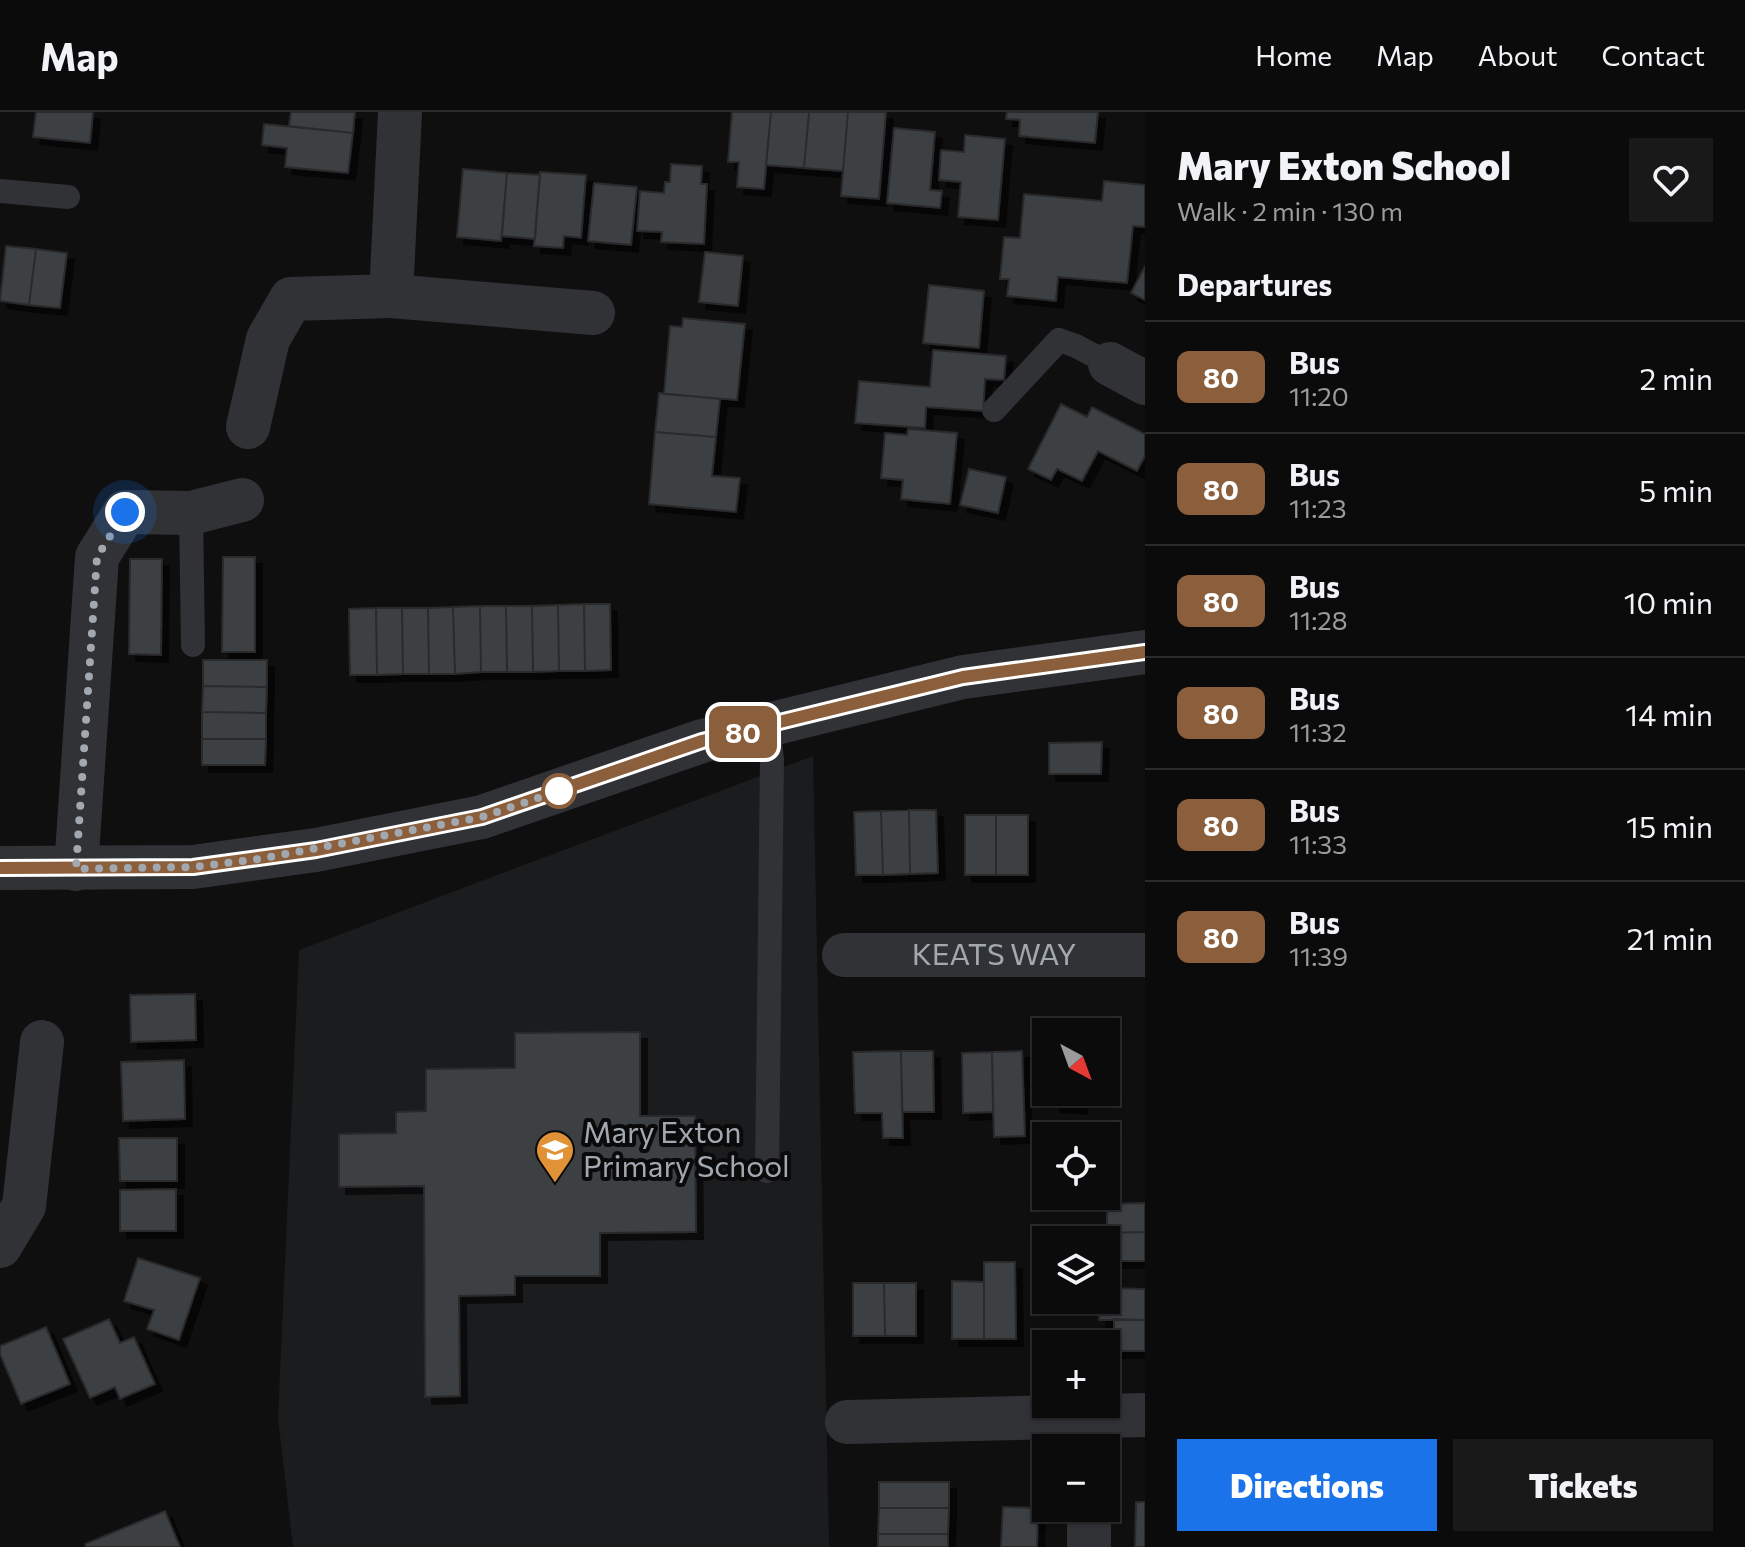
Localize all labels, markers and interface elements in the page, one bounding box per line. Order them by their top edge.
text: Map [40,32,119,79]
text: Home [1255,38,1332,72]
text: Map [1376,38,1434,72]
text: About [1478,38,1558,72]
text: Contact [1602,38,1705,72]
button: heart [1629,138,1713,222]
text: Mary Exton School [1177,141,1511,188]
text: Walk · 2 min · 130 m [1177,195,1403,226]
text: Departures [1177,265,1332,302]
text: Bus [1289,343,1340,380]
text: 2 min [1640,359,1713,396]
text: 80 [1203,360,1239,394]
text: 11:20 [1289,380,1349,411]
text: Bus [1289,455,1340,492]
text: 5 min [1639,471,1713,508]
text: 80 [1203,472,1239,506]
your location [105,492,145,532]
text: 11:23 [1289,492,1347,523]
text: Bus [1289,567,1340,604]
text: 10 min [1624,583,1713,620]
text: 80 [1203,584,1239,618]
text: 11:28 [1289,604,1348,635]
text: Bus [1289,679,1340,716]
text: 14 min [1625,695,1713,732]
text: 80 [1203,696,1239,730]
line badge: 80 [707,706,779,758]
text: 80 [725,715,761,749]
text: 11:32 [1289,716,1347,747]
unlabelled marker [542,774,576,808]
text: Bus [1289,791,1340,828]
text: 15 min [1626,807,1713,844]
text: 80 [1203,808,1239,842]
text: 11:33 [1289,828,1347,859]
text: Bus [1289,903,1340,940]
text: 21 min [1627,919,1713,956]
text: 80 [1203,920,1239,954]
street label: KEATS WAY [912,934,1076,971]
text: 11:39 [1289,940,1348,971]
north arrow [1032,1018,1120,1106]
map controls [1032,1018,1120,1522]
place label: Mary Exton Primary School [583,1112,790,1183]
button: locate [1032,1122,1120,1210]
school or university icon: Mary Exton Primary School [534,1129,576,1184]
button: layers [1032,1226,1120,1314]
button: + [1032,1330,1120,1418]
button: − [1032,1434,1120,1522]
button: Directions [1177,1439,1437,1531]
button: Tickets [1453,1439,1713,1531]

